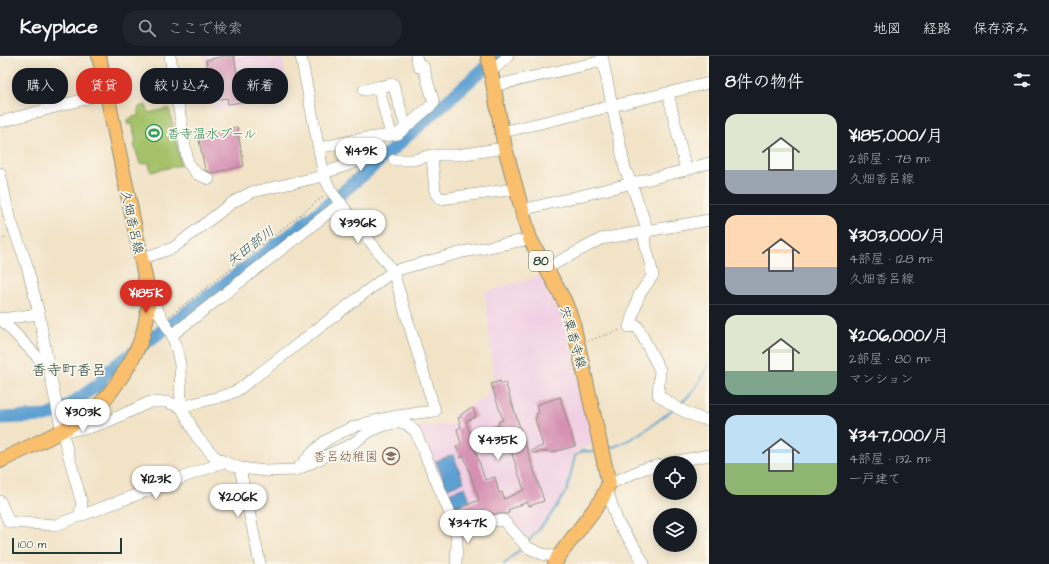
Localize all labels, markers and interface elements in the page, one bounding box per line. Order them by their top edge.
search box [122,10,402,46]
text: Keyplace [20,14,98,41]
icon: search [136,17,158,39]
text: ここで検索 [168,18,243,39]
text: 地図 [873,19,901,39]
text: 経路 [923,19,951,39]
text: 保存済み [973,19,1029,39]
chip: 購入 [12,68,68,104]
chip: 賃貸 [76,68,132,104]
chip: 絞り込み [140,68,224,104]
chip: 新着 [232,68,288,104]
icon: filters [1011,69,1033,91]
text: 8件の物件 [725,70,804,94]
sports icon: 香寺温水プール [144,123,164,143]
text: ¥185,000/月 [849,124,943,148]
place label: 香寺温水プール [167,125,256,143]
icon: home [757,130,805,178]
pin: ¥149K [333,138,389,172]
text: ¥149K [345,142,377,160]
text: 2部屋 · 78 m² [849,150,931,168]
text: 久畑香呂線 [849,170,914,188]
street label: 久畑香呂線 [116,189,148,257]
pin: ¥396K [330,210,386,244]
text: ¥396K [340,214,376,232]
water label: 矢田部川 [222,222,279,272]
text: ¥303,000/月 [849,224,946,248]
icon: home [757,231,805,279]
text: 4部屋 · 128 m² [849,250,934,268]
road number: 80 [529,251,553,271]
text: 久畑香呂線 [849,270,914,288]
pin: ¥185K [118,280,174,314]
text: ¥185K [129,284,163,302]
street label: 宍粟香寺線 [555,304,591,372]
text: ¥206,000/月 [849,324,949,348]
icon: home [757,331,805,379]
text: 2部屋 · 80 m² [849,350,932,368]
district label: 香寺町香呂 [31,360,107,381]
text: マンション [849,370,913,388]
pin: ¥303K [55,399,111,433]
text: ¥303K [65,403,101,421]
text: ¥347,000/月 [849,424,949,448]
pin: ¥435K [470,427,526,461]
text: ¥435K [478,431,518,449]
icon: home [757,431,805,479]
school or university icon: 香呂幼稚園 [381,446,401,466]
place label: 香呂幼稚園 [313,448,378,466]
text: 4部屋 · 132 m² [849,450,932,468]
map controls [653,456,697,552]
button: locate [653,456,697,500]
pin: ¥123K [128,466,184,500]
text: ¥123K [141,470,171,488]
text: 一戸建て [849,470,901,488]
pin: ¥206K [210,484,266,518]
text: ¥206K [219,488,257,506]
button: layers [653,508,697,552]
pin: ¥347K [440,510,496,544]
text: ¥347K [449,514,487,532]
scale bar [12,536,122,555]
text: 100 m [18,537,46,552]

